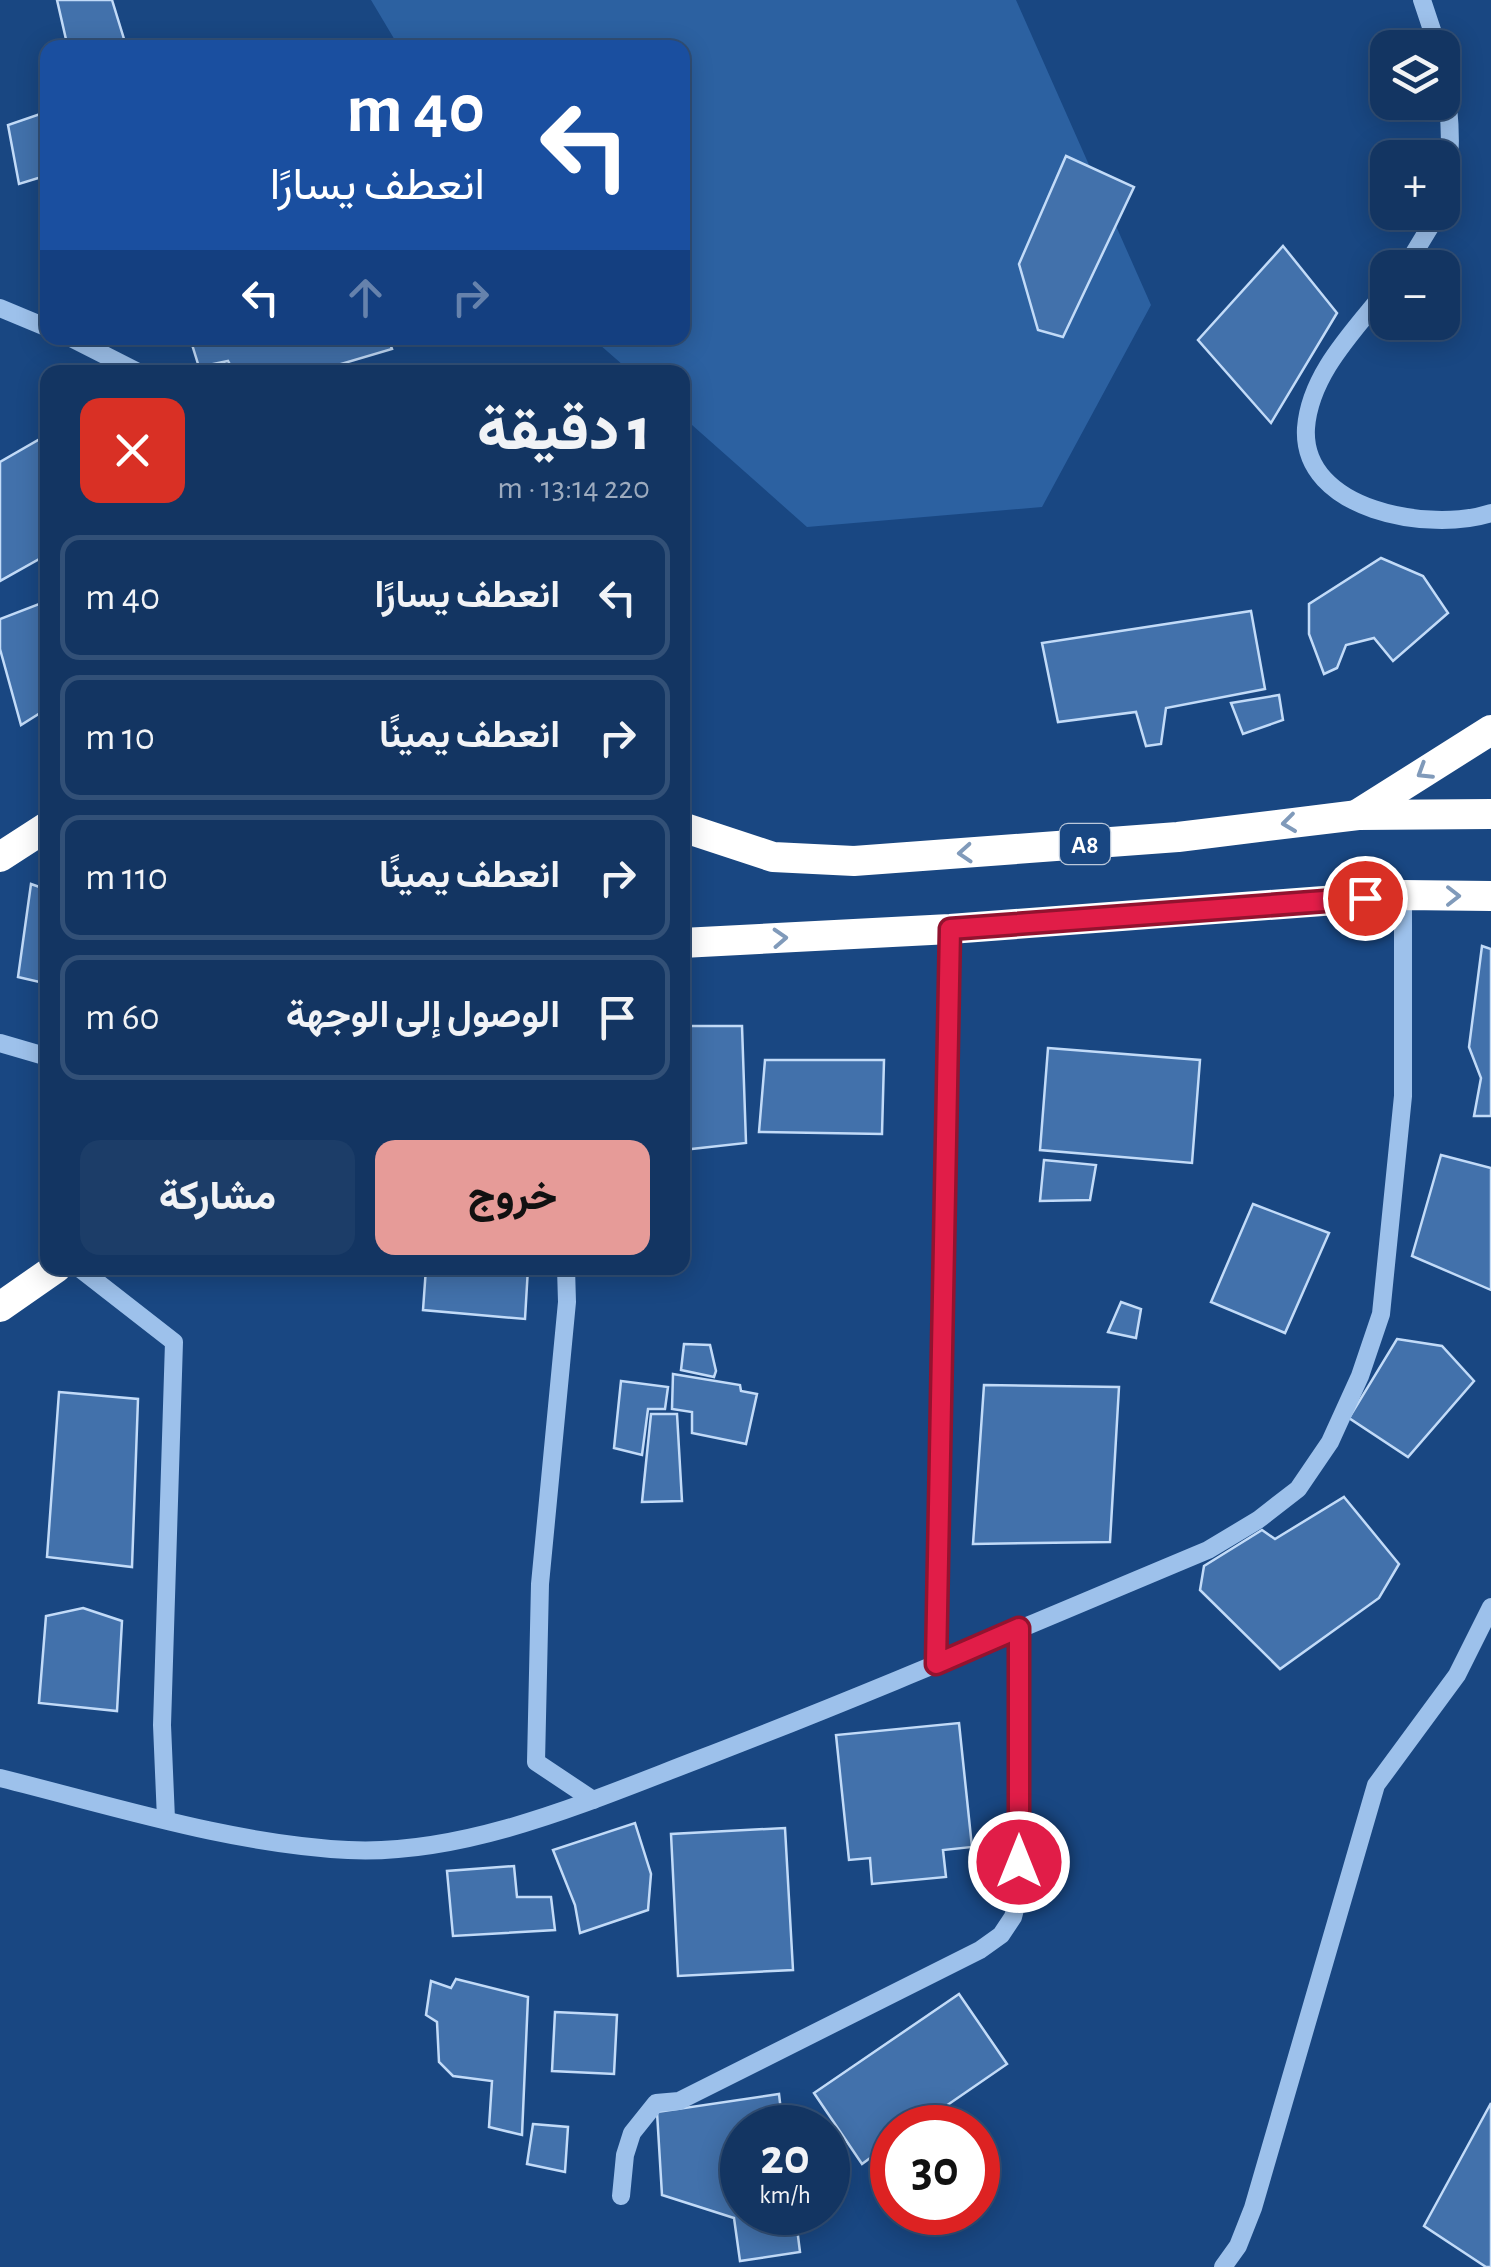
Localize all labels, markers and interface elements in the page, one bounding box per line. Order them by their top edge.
map controls [1370,30,1460,340]
button: layers [1370,30,1460,120]
text: 40 m [346,75,485,145]
icon: left [520,80,650,210]
button: + [1370,140,1460,230]
text: انعطف يسارًا [270,163,485,208]
button: − [1370,250,1460,340]
icon: left [233,270,288,325]
icon: ahead [338,270,393,325]
icon: right [443,270,498,325]
button: close [80,398,185,503]
text: 1 دقيقة [477,401,650,461]
text: 220 m · 13:14 [497,472,650,504]
icon: left [590,570,645,625]
text: انعطف يسارًا [374,577,560,615]
text: 40 m [85,579,160,617]
icon: right [590,710,645,765]
text: انعطف يمينًا [379,717,560,755]
text: 10 m [85,719,155,757]
one-way arrow [1417,760,1435,779]
one-way arrow [1281,812,1297,833]
road number: A8 [1060,824,1110,864]
one-way arrow [957,841,973,863]
icon: right [590,850,645,905]
pin [1323,856,1408,941]
text: انعطف يمينًا [379,857,560,895]
text: 110 m [85,859,168,897]
icon: arrive [1338,871,1393,926]
one-way arrow [1446,885,1462,907]
one-way arrow [772,928,788,949]
icon: arrive [590,990,645,1045]
text: الوصول إلى الوجهة [286,997,560,1035]
text: 60 m [85,999,160,1037]
button: مشاركة [80,1140,355,1255]
button: خروج [375,1140,650,1255]
position arrow [967,1810,1071,1914]
speed limit sign: 30 [870,2105,1000,2235]
text: 20 [760,2133,810,2183]
text: km/h [759,2183,811,2208]

